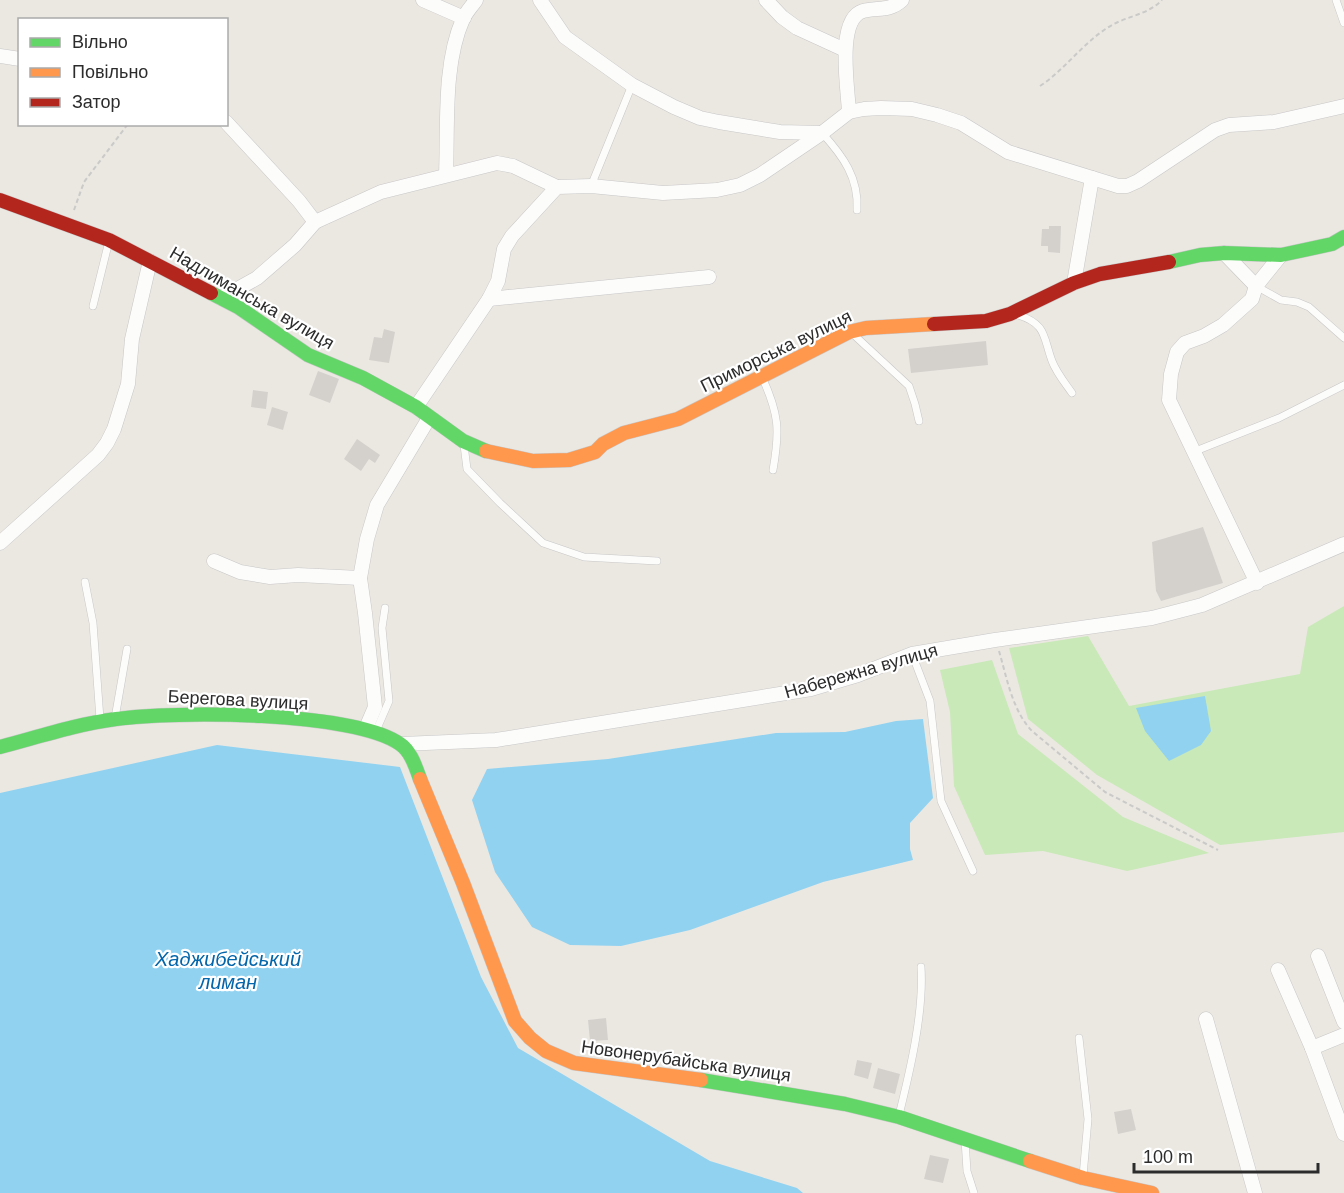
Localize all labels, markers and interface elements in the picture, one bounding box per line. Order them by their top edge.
legend [18,18,228,126]
text: Вільно [72,32,128,52]
text: Повільно [72,62,148,82]
text: Затор [72,92,121,112]
street label: Надлиманська вулиця [166,243,338,353]
street label: Приморська вулиця [697,306,855,396]
street label: Набережна вулиця [782,640,940,702]
street label: Берегова вулиця [167,686,309,714]
water label: Хаджибейський лиман [154,948,301,993]
street label: Новонерубайська вулиця [580,1036,792,1086]
scale bar [1134,1136,1318,1174]
text: 100 m [1143,1147,1193,1167]

